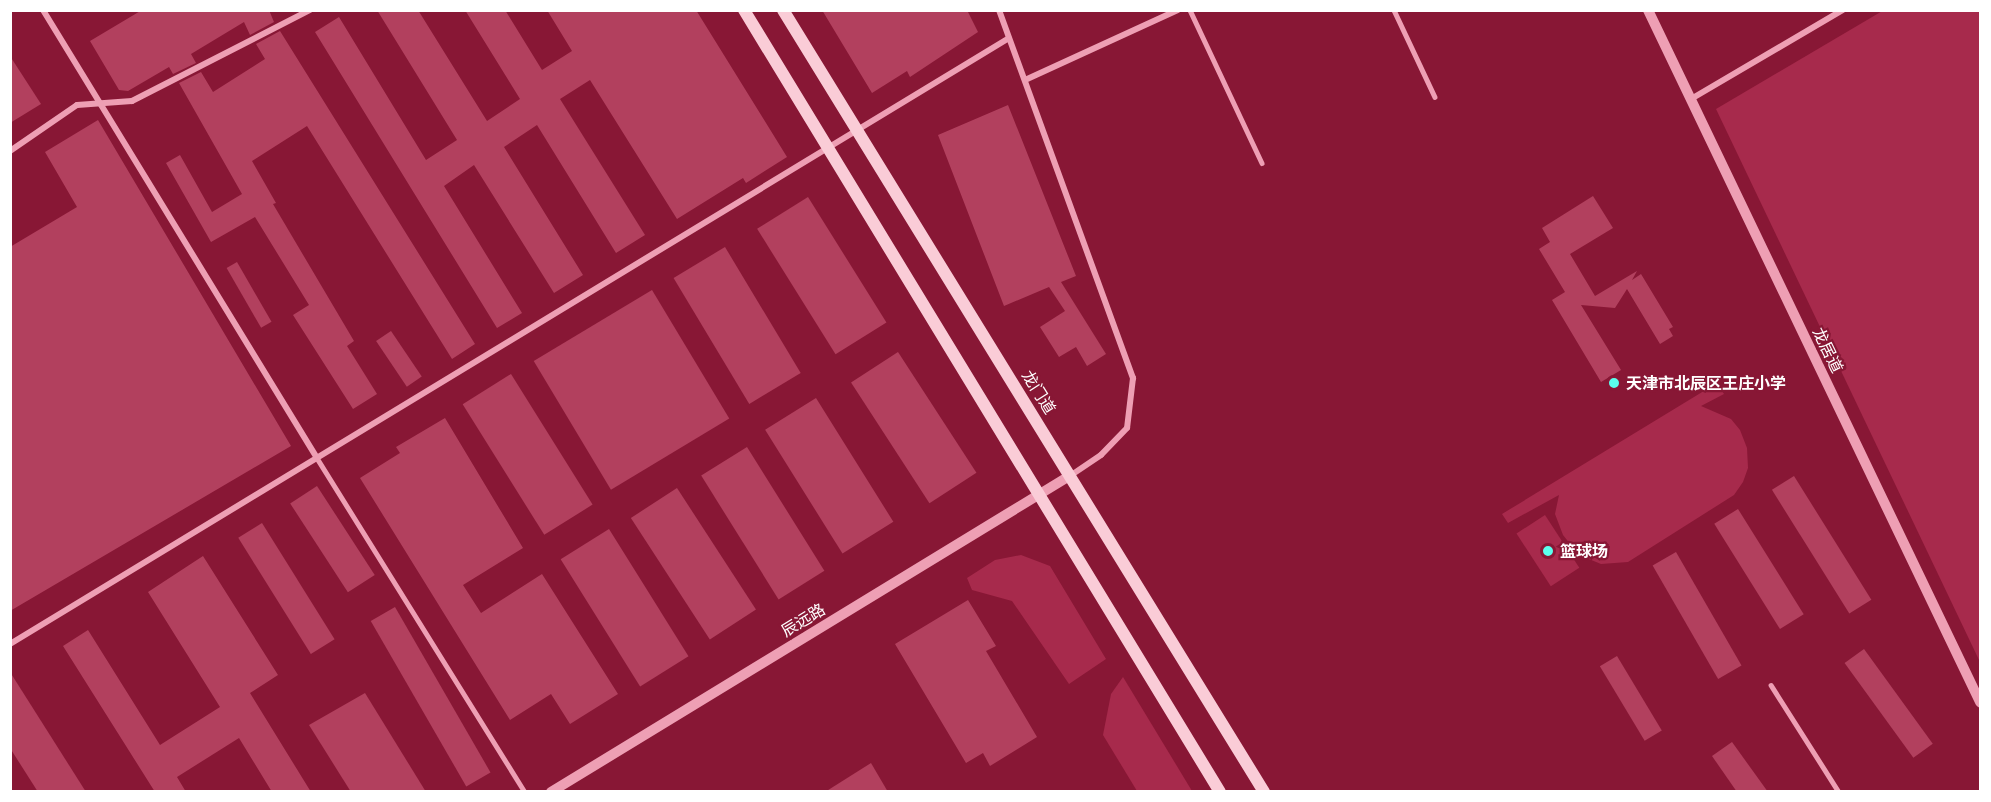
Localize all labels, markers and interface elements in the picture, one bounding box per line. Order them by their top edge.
street label: 龙居道 [1809,324,1847,376]
street label: 龙门道 [1018,367,1060,417]
place label: 天津市北辰区王庄小学 [1626,373,1786,393]
marker: 天津市北辰区王庄小学 [1607,376,1621,390]
place label: 篮球场 [1560,541,1608,561]
marker: 篮球场 [1541,544,1555,558]
street label: 辰远路 [777,599,829,641]

